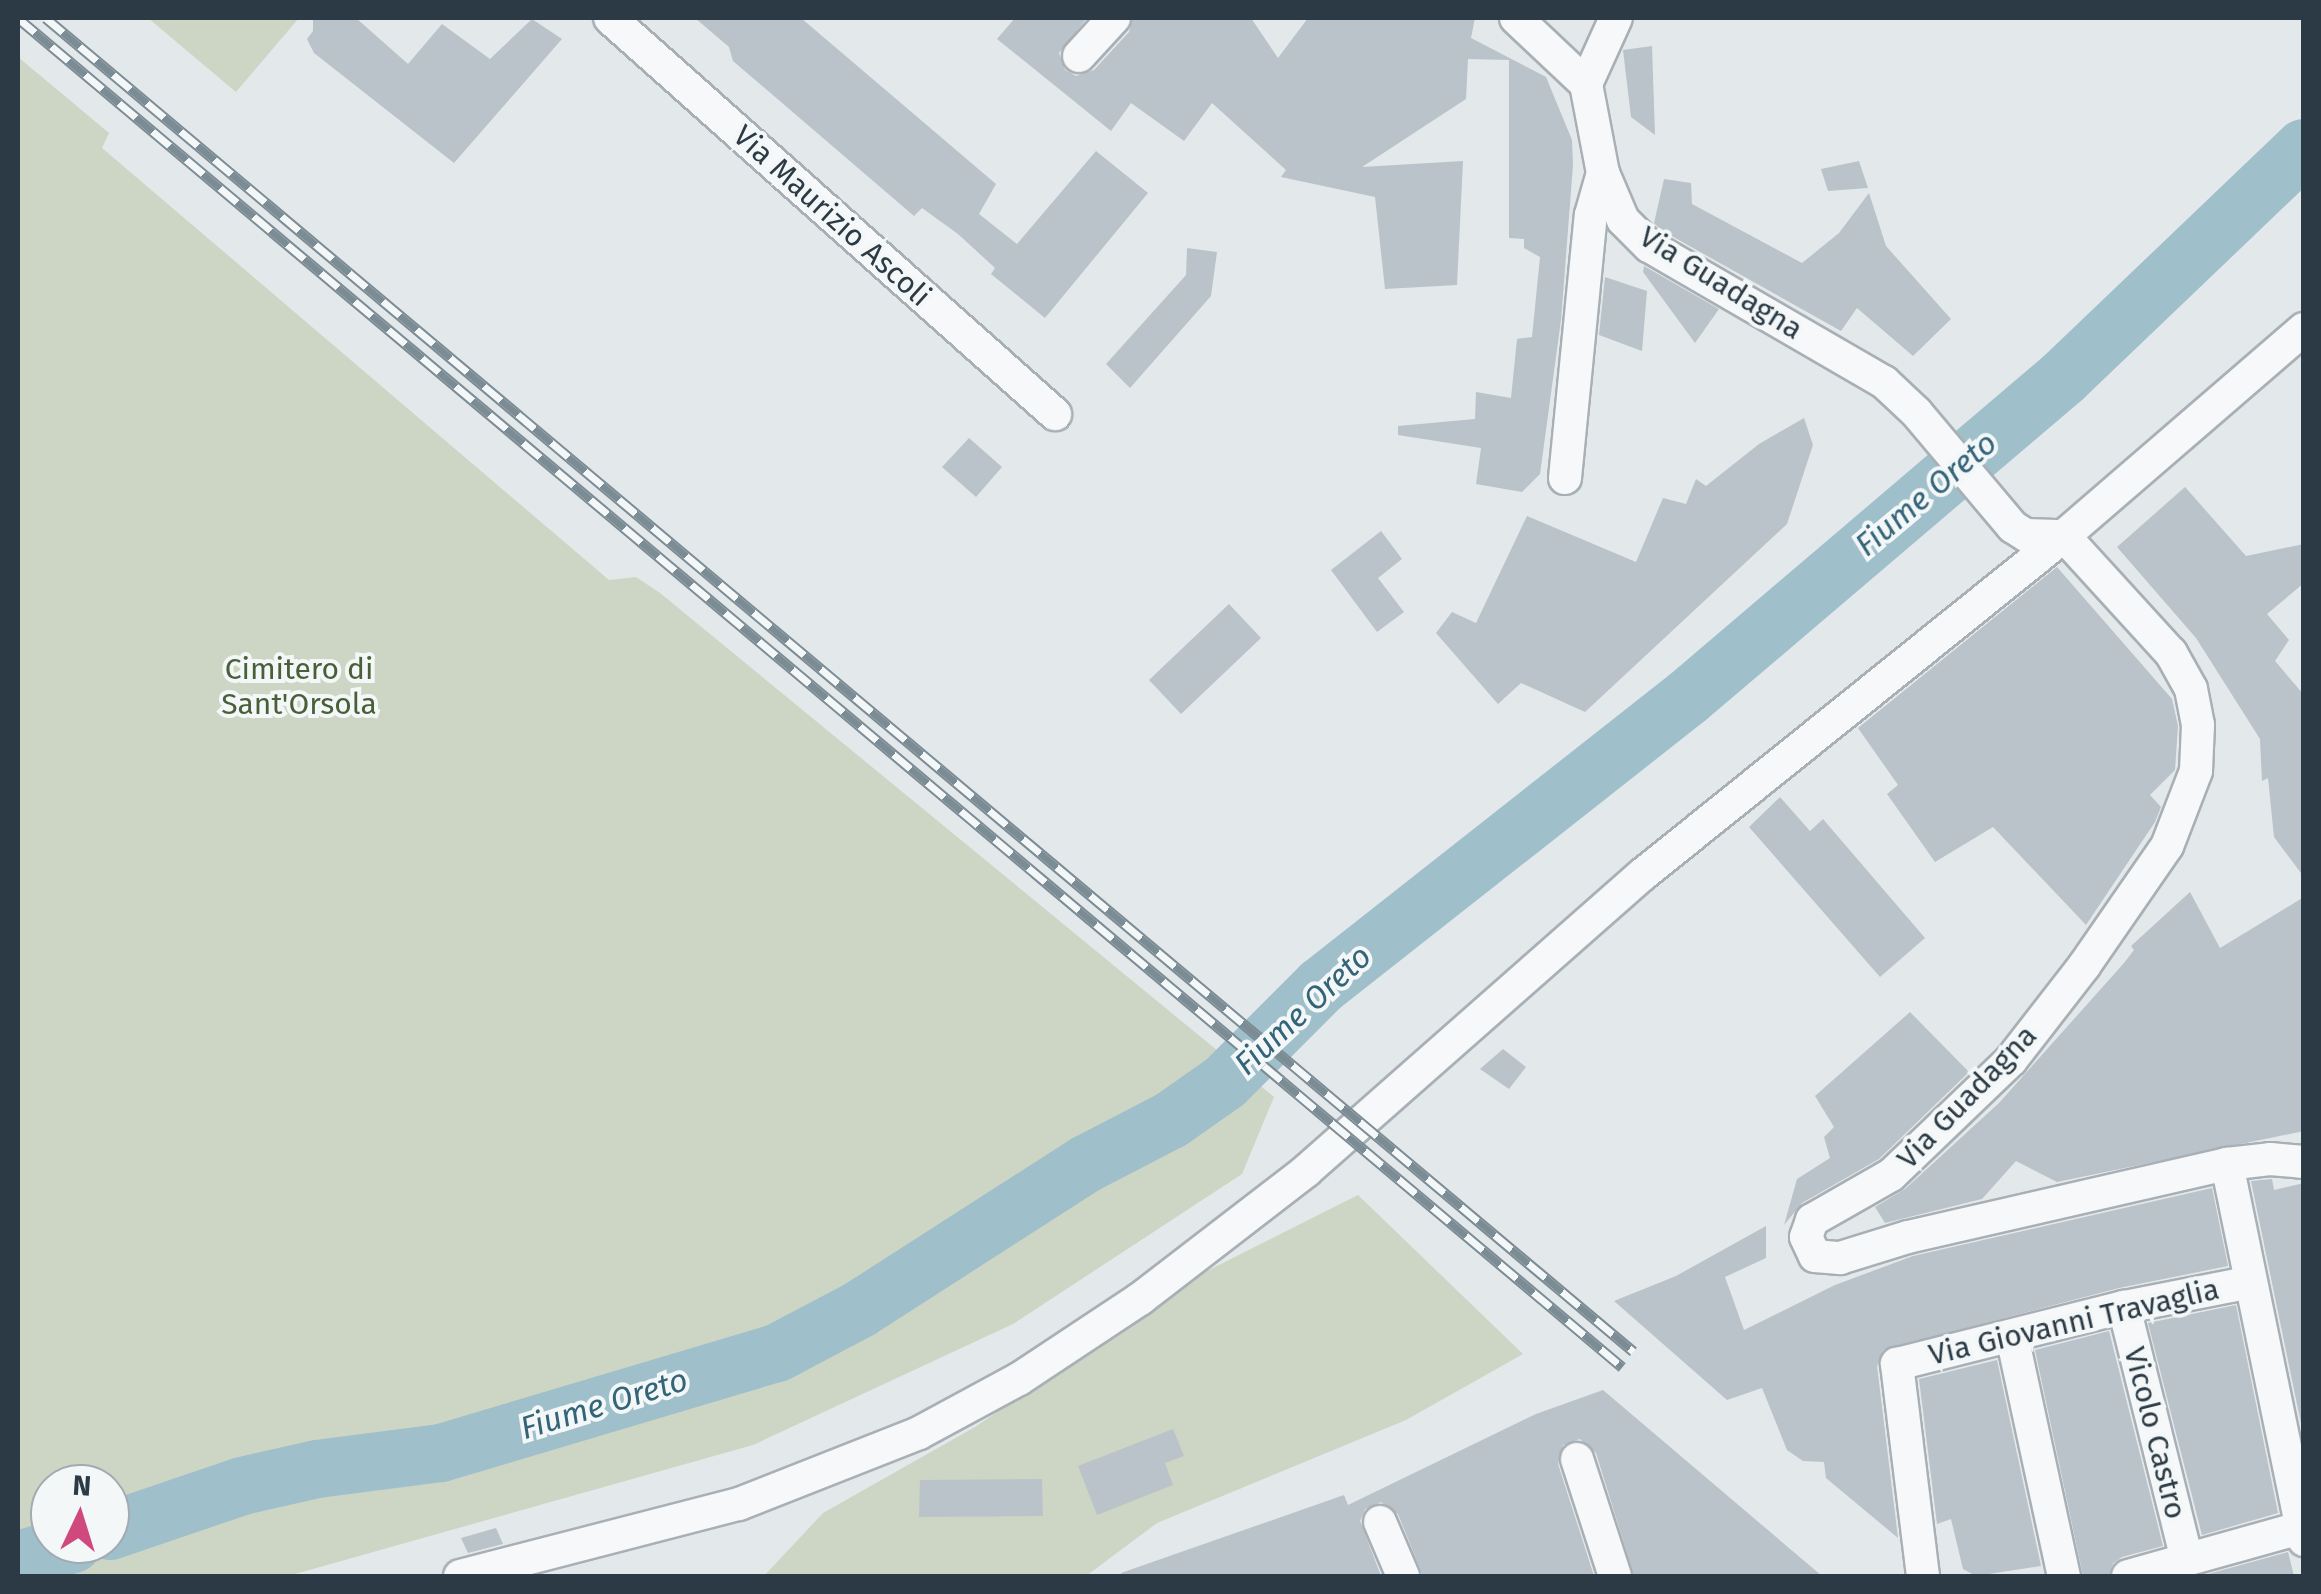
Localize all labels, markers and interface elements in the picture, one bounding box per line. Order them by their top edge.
street label: Via Maurizio Ascoli [726,118,938,314]
street label: Via Guadagna [1633,219,1809,347]
water label: Fiume Oreto [1848,424,2004,564]
park label: Cimitero di Sant'Orsola [221,651,377,722]
water label: Fiume Oreto [1227,937,1379,1083]
street label: Via Guadagna [1890,1018,2044,1176]
street label: Via Giovanni Travaglia [1925,1271,2223,1373]
street label: Vicolo Castro [2116,1343,2194,1523]
water label: Fiume Oreto [516,1360,692,1448]
north arrow [30,1464,130,1564]
text: N [72,1468,92,1503]

